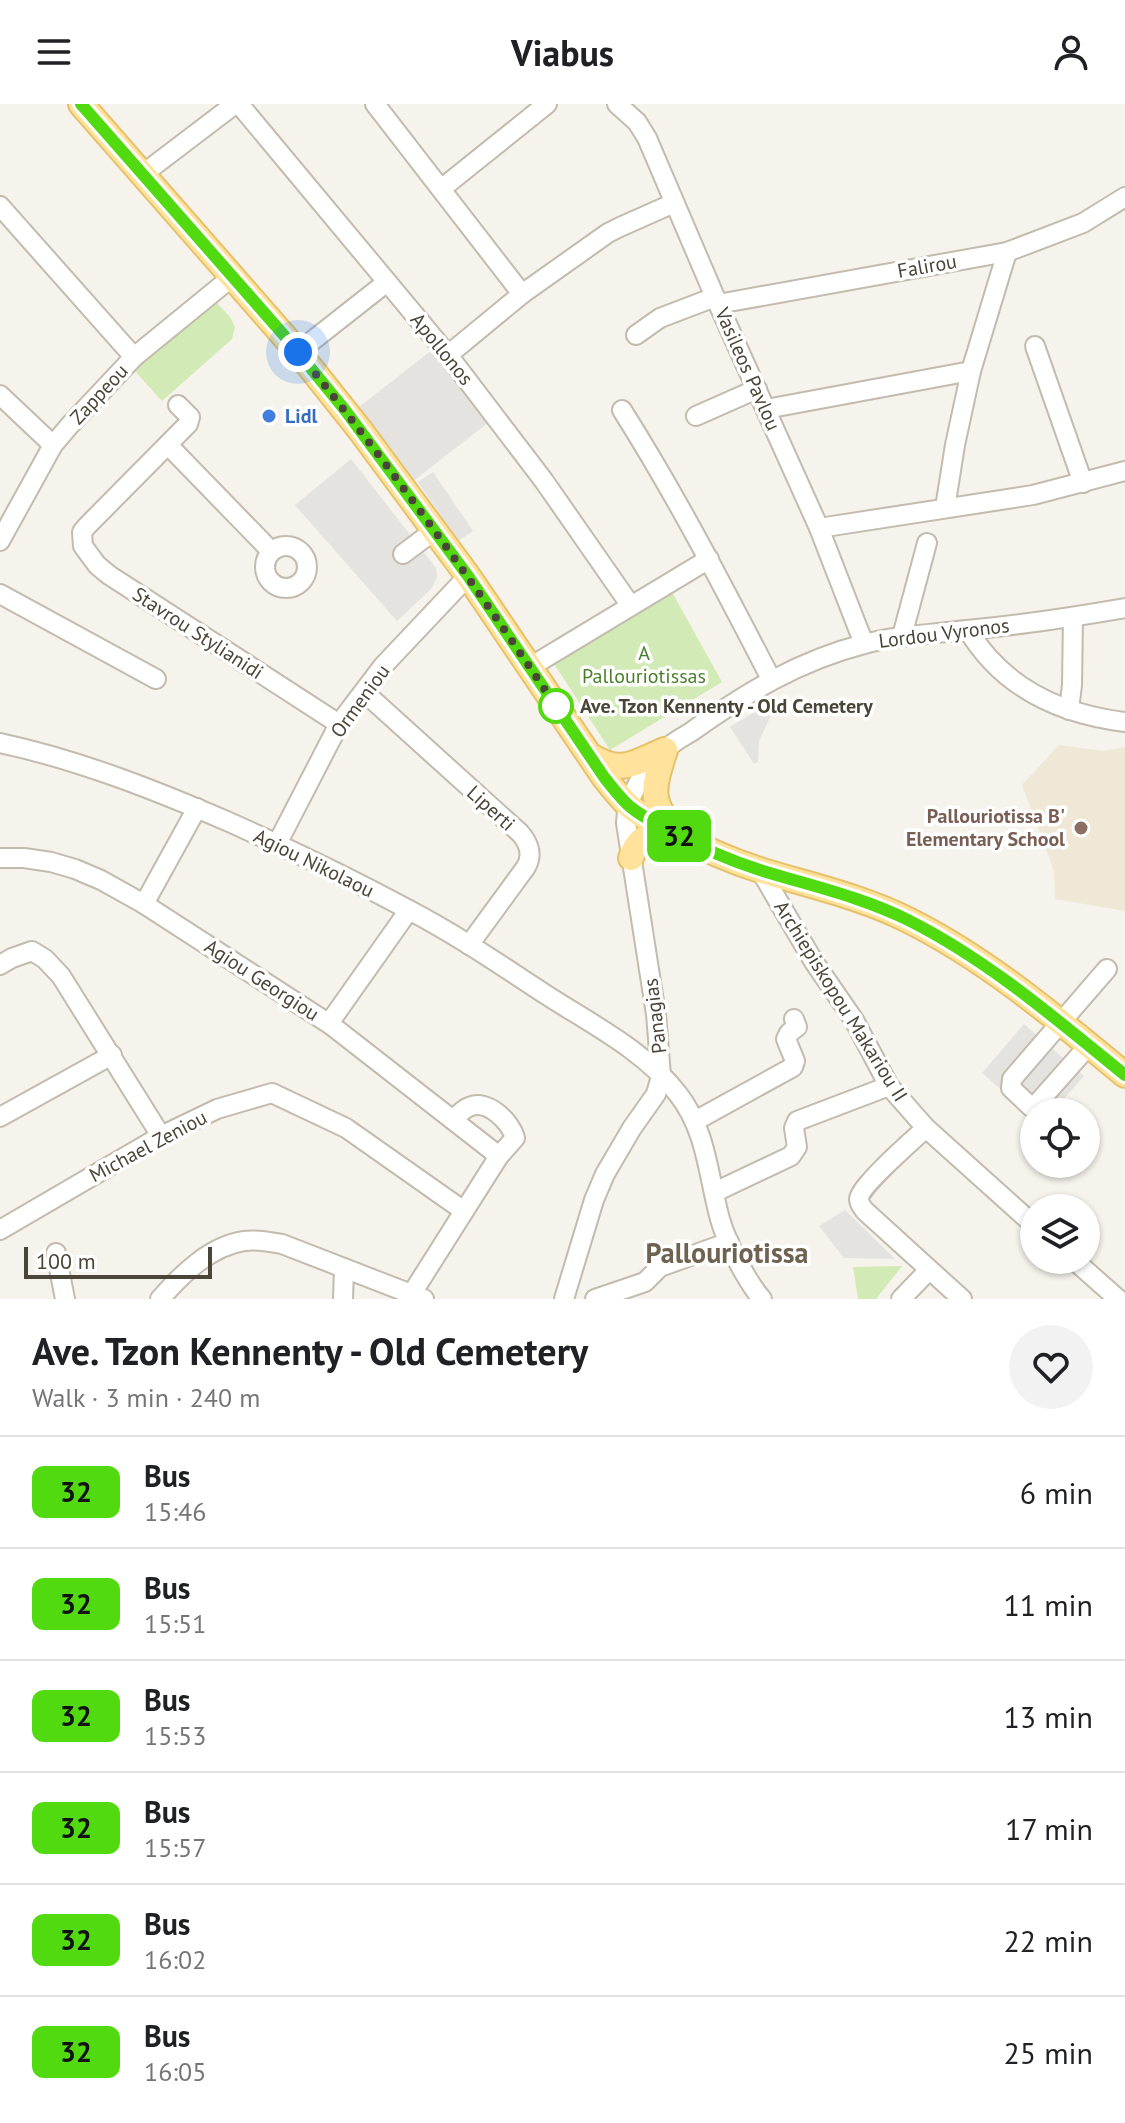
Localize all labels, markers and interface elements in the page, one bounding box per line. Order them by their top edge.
text: Viabus [511,29,614,76]
icon: menu [32,30,76,74]
icon: person [1049,30,1093,74]
street label: Falirou [895,248,959,284]
street label: Vasileos Pavlou [709,303,787,434]
street label: Apollonos [405,308,479,390]
your location [278,332,318,372]
street label: Zappeou [64,358,134,430]
place label: Lidl [285,403,317,429]
marker: Lidl [260,407,278,425]
street label: Stavrou Stylianidi [128,581,268,685]
street label: Lordou Vyronos [877,612,1011,654]
park label: A Pallouriotissas [582,640,706,689]
street label: Ormeniou [325,659,395,743]
marker: Ave. Tzon Kennenty - Old Cemetery [539,689,573,723]
place label: Ave. Tzon Kennenty - Old Cemetery [580,693,873,719]
street label: Liperti [461,780,521,836]
place label: Pallouriotissa B' Elementary School [906,803,1065,852]
line badge: 32 [643,810,715,862]
text: 32 [663,817,695,854]
marker: Pallouriotissa B' Elementary School [1072,819,1090,837]
street label: Agiou Nikolaou [250,823,378,903]
street label: Archiepiskopou Makariou II [768,896,914,1106]
street label: Agiou Georgiou [200,933,324,1027]
street label: Panagias [637,977,673,1055]
map controls [1020,1098,1100,1274]
button: locate [1020,1098,1100,1178]
street label: Michael Zeniou [85,1104,211,1188]
button: layers [1020,1194,1100,1274]
district label: Pallouriotissa [646,1234,808,1271]
scale bar [24,1243,212,1279]
text: 100 m [36,1247,96,1275]
button: heart [1009,1325,1093,1409]
text: Ave. Tzon Kennenty - Old Cemetery [32,1326,588,1375]
text: Walk · 3 min · 240 m [32,1381,260,1414]
text: Bus [144,1456,191,1495]
text: 32 [60,1473,92,1510]
text: 6 min [1020,1473,1093,1512]
text: 15:46 [144,1495,206,1528]
text: Bus [144,1568,191,1607]
text: 32 [60,1585,92,1622]
text: 11 min [1003,1585,1093,1624]
text: 15:51 [144,1607,206,1640]
text: Bus [144,1680,191,1719]
text: 32 [60,1697,92,1734]
text: 13 min [1003,1697,1093,1736]
text: 15:53 [144,1719,206,1752]
text: Bus [144,1792,191,1831]
text: 32 [60,1809,92,1846]
text: 17 min [1005,1809,1093,1848]
text: 15:57 [144,1831,206,1864]
text: Bus [144,1904,191,1943]
text: 32 [60,1921,92,1958]
text: 22 min [1003,1921,1093,1960]
text: 16:02 [144,1943,206,1976]
text: Bus [144,2016,191,2055]
text: 32 [60,2033,92,2070]
text: 25 min [1003,2033,1093,2072]
text: 16:05 [144,2055,206,2088]

